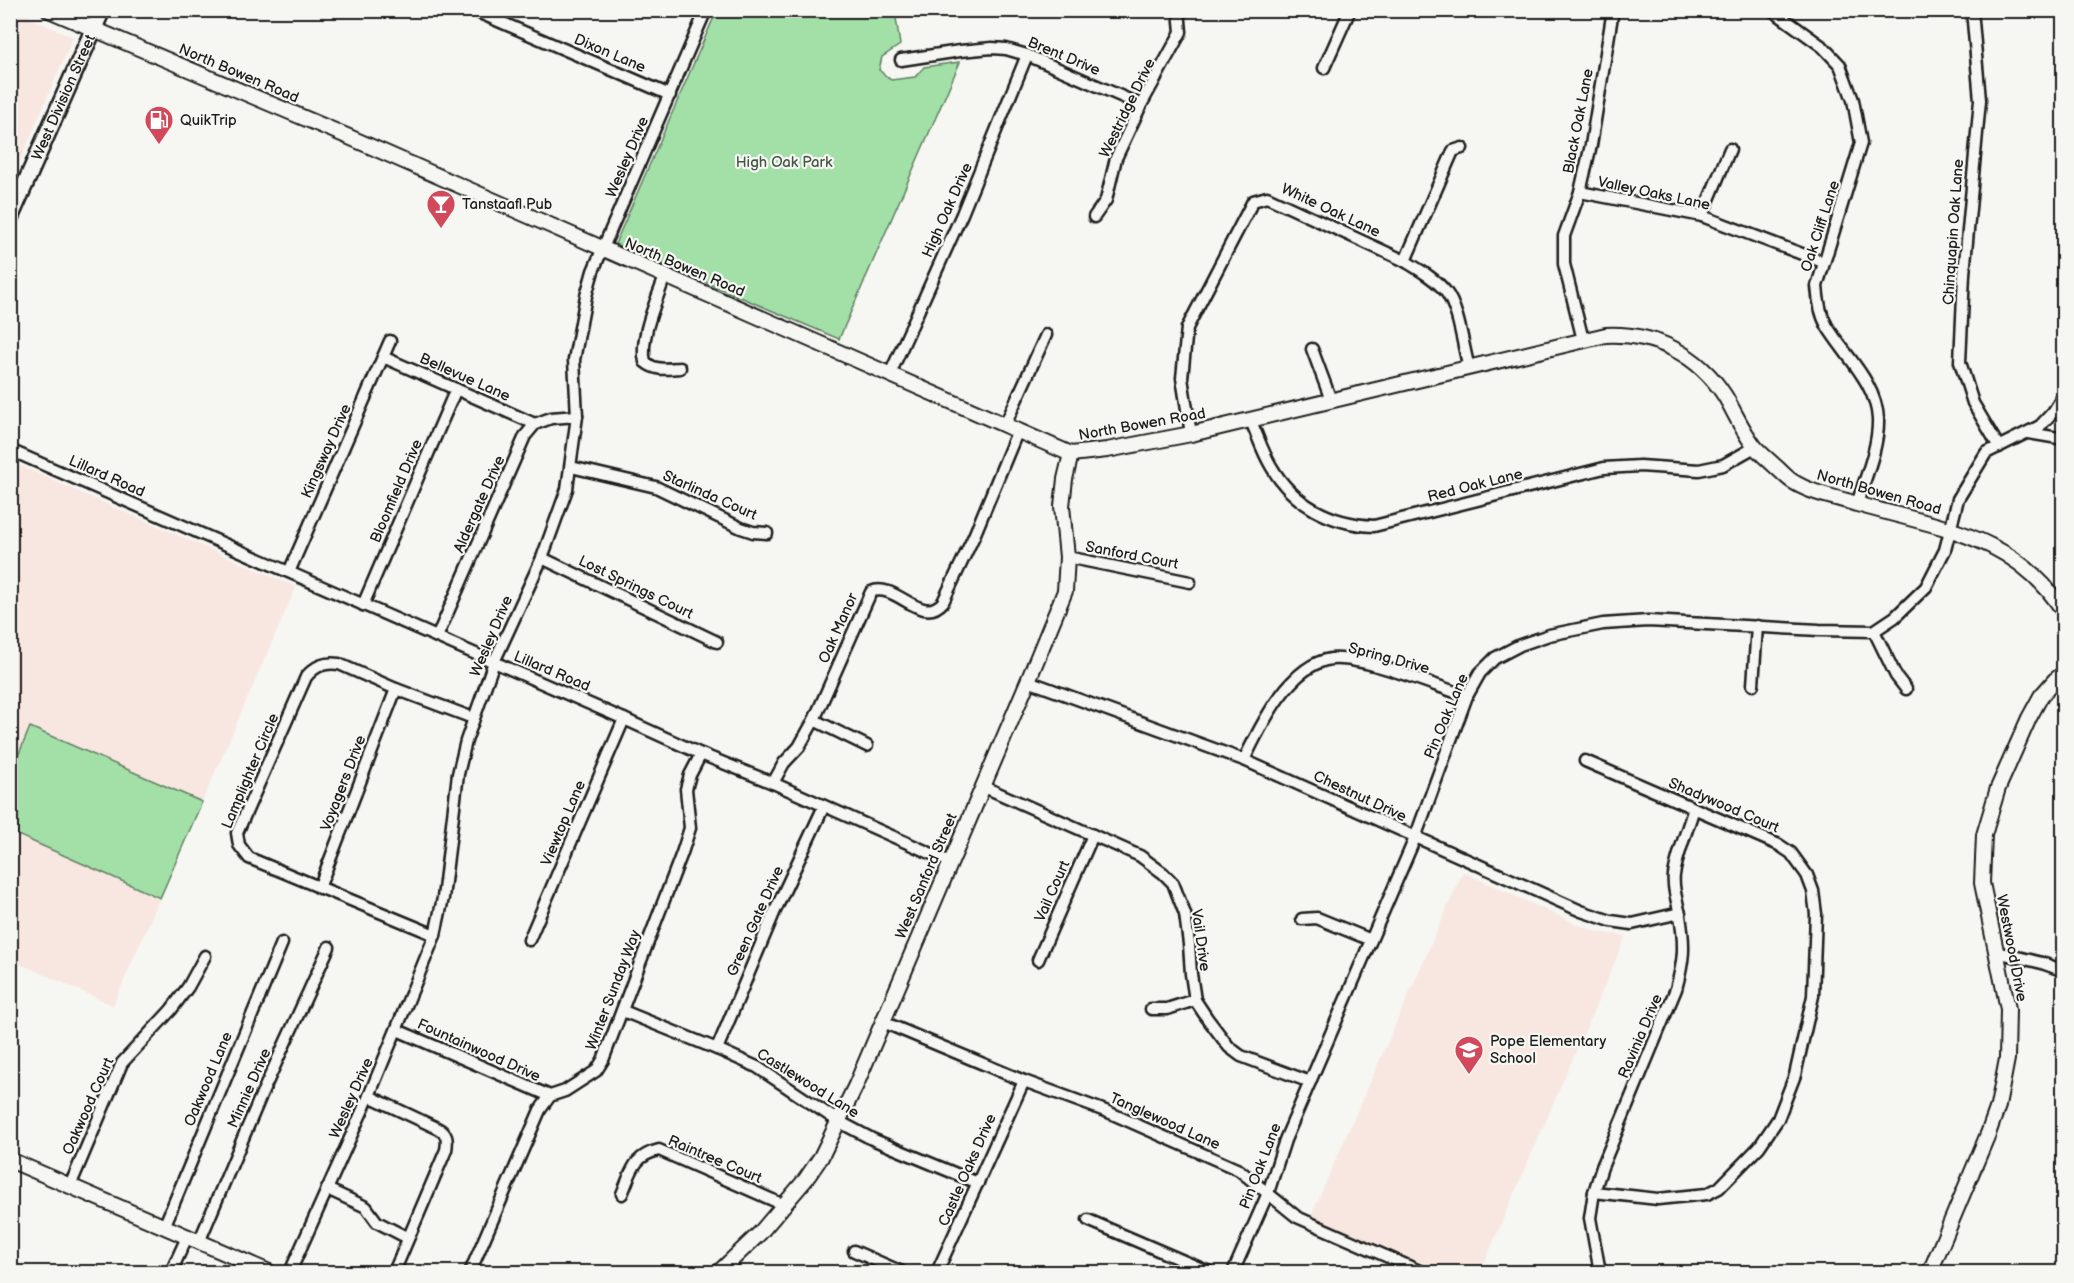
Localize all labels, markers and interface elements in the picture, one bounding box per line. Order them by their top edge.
street label: Dixon Lane [571,30,649,77]
street label: West Division Street [28,31,100,163]
street label: Brent Drive [1025,33,1103,80]
street label: North Bowen Road [176,40,302,107]
street label: Westridge Drive [1095,55,1160,161]
street label: Black Oak Lane [1559,67,1598,175]
fuel station icon: QuikTrip [143,104,175,146]
place label: QuikTrip [180,111,237,130]
street label: Wesley Drive [602,114,653,201]
park label: High Oak Park [736,153,833,172]
street label: Chinquapin Oak Lane [1939,158,1968,306]
street label: High Oak Drive [918,160,977,261]
street label: Valley Oaks Lane [1596,172,1712,215]
street label: Oak Cliff Lane [1797,178,1844,274]
street label: White Oak Lane [1278,179,1383,242]
bar icon: Tanstaafl Pub [425,188,457,230]
place label: Tanstaafl Pub [462,195,553,214]
street label: North Bowen Road [622,234,748,301]
street label: Bellevue Lane [417,349,513,406]
street label: Kingsway Drive [297,401,356,501]
street label: North Bowen Road [1077,404,1207,445]
street label: Bloomfield Drive [366,437,427,546]
street label: Lillard Road [66,451,148,502]
street label: Aldergate Drive [450,452,509,556]
street label: Red Oak Lane [1426,464,1525,506]
street label: Starlinda Court [660,466,760,525]
street label: North Bowen Road [1814,466,1943,519]
street label: Sanford Court [1084,537,1180,574]
street label: Lost Springs Court [575,551,697,624]
street label: Oak Manor [815,590,863,666]
street label: Wesley Drive [466,593,517,680]
street label: Spring Drive [1346,639,1432,678]
street label: Lillard Road [511,647,593,696]
street label: Pin Oak Lane [1420,671,1473,762]
street label: Lamplighter Circle [218,711,283,832]
street label: Voyagers Drive [316,733,370,834]
street label: Chestnut Drive [1310,767,1409,826]
street label: Shadywood Court [1666,774,1782,837]
street label: Viewtop Lane [537,777,590,869]
street label: West Sanford Street [891,810,962,942]
street label: Vail Court [1031,857,1075,925]
street label: Green Gate Drive [723,863,788,979]
street label: Westwood Drive [1992,893,2031,1003]
street label: Vail Drive [1187,908,1214,973]
street label: Winter Sunday Way [582,927,645,1053]
street label: Ravinia Drive [1614,991,1667,1081]
street label: Fountainwood Drive [414,1015,544,1086]
street label: Oakwood Lane [180,1029,237,1129]
place label: Pope Elementary School [1490,1032,1607,1068]
school or university icon: Pope Elementary School [1453,1034,1485,1076]
street label: Castlewood Lane [753,1044,862,1123]
street label: Minnie Drive [223,1045,275,1131]
street label: Oakwood Court [59,1054,119,1158]
street label: Wesley Drive [325,1055,378,1141]
street label: Tanglewood Lane [1107,1089,1223,1154]
street label: Castle Oaks Drive [934,1111,1001,1229]
street label: Pin Oak Lane [1235,1120,1286,1212]
street label: Raintree Court [665,1131,765,1188]

